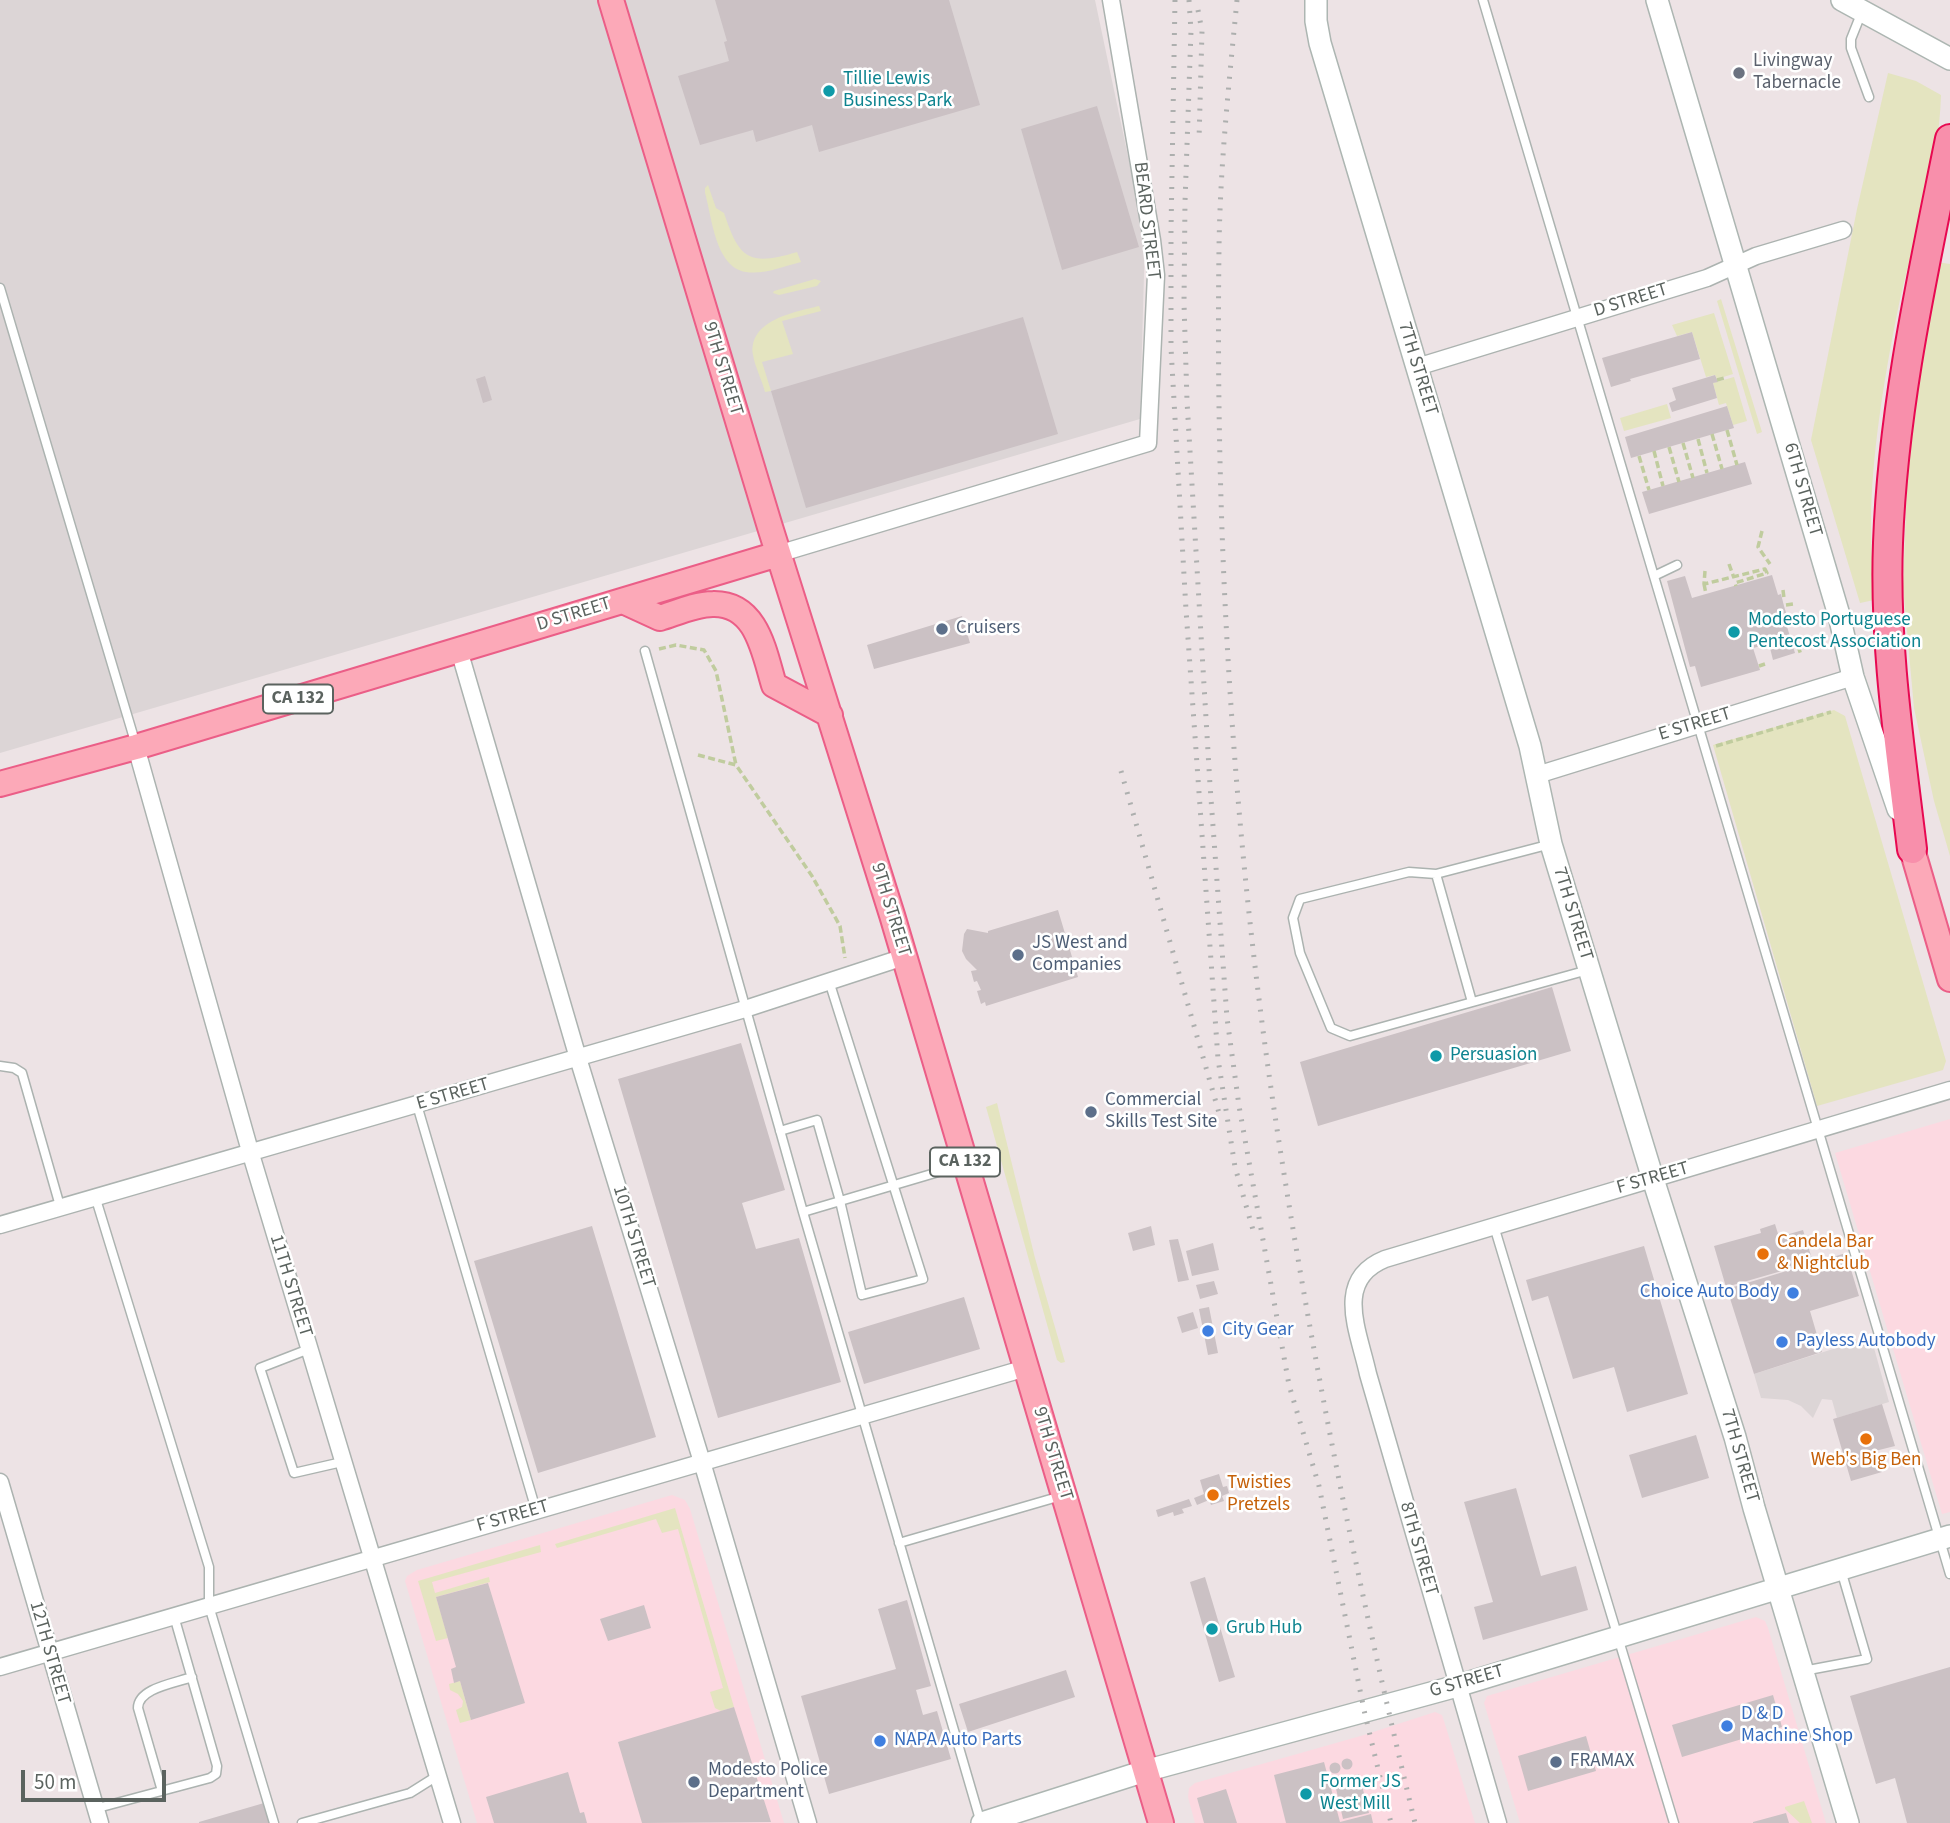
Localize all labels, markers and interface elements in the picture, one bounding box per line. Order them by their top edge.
place label: Livingway Tabernacle [1753,51,1841,95]
marker: Livingway Tabernacle [1731,65,1747,81]
place label: Tillie Lewis Business Park [843,69,952,113]
marker: Tillie Lewis Business Park [821,83,837,99]
street label: BEARD STREET [1127,161,1165,281]
street label: D STREET [1591,279,1671,323]
street label: 9TH STREET [697,319,747,419]
street label: 7TH STREET [1392,319,1442,419]
street label: 6TH STREET [1778,440,1826,540]
street label: D STREET [534,593,614,637]
place label: Modesto Portuguese Pentecost Association [1748,610,1921,654]
place label: Cruisers [956,618,1020,640]
marker: Cruisers [934,621,950,637]
marker: Modesto Portuguese Pentecost Association [1726,624,1742,640]
road number: CA 132 [263,684,333,714]
street label: E STREET [1656,703,1734,747]
street label: 9TH STREET [865,860,915,960]
street label: 7TH STREET [1547,864,1597,964]
place label: JS West and Companies [1032,933,1128,977]
marker: JS West and Companies [1010,947,1026,963]
place label: Persuasion [1450,1045,1537,1067]
marker: Persuasion [1428,1048,1444,1064]
street label: E STREET [414,1074,492,1116]
place label: Commercial Skills Test Site [1105,1090,1217,1134]
marker: Commercial Skills Test Site [1083,1104,1099,1120]
road number: CA 132 [930,1148,1000,1176]
street label: F STREET [1614,1158,1692,1200]
street label: 10TH STREET [607,1183,659,1291]
street label: 11TH STREET [264,1232,316,1340]
place label: Candela Bar & Nightclub [1777,1232,1873,1276]
marker: Candela Bar & Nightclub [1755,1246,1771,1262]
place label: Choice Auto Body [1640,1282,1779,1304]
marker: Choice Auto Body [1785,1285,1801,1301]
place label: City Gear [1222,1320,1294,1342]
marker: City Gear [1200,1323,1216,1339]
place label: Payless Autobody [1796,1331,1936,1353]
marker: Payless Autobody [1774,1334,1790,1350]
street label: 9TH STREET [1027,1404,1077,1504]
street label: 7TH STREET [1715,1406,1763,1506]
marker: Web's Big Ben [1858,1431,1874,1447]
place label: Web's Big Ben [1811,1450,1921,1472]
place label: Twisties Pretzels [1227,1473,1291,1517]
marker: Twisties Pretzels [1205,1487,1221,1503]
street label: F STREET [474,1496,552,1538]
street label: 8TH STREET [1394,1499,1442,1599]
street label: 12TH STREET [23,1599,75,1707]
place label: Grub Hub [1226,1618,1302,1640]
marker: Grub Hub [1204,1621,1220,1637]
street label: G STREET [1427,1660,1507,1704]
place label: D & D Machine Shop [1741,1704,1853,1748]
marker: D & D Machine Shop [1719,1718,1735,1734]
place label: NAPA Auto Parts [894,1730,1022,1752]
marker: NAPA Auto Parts [872,1733,888,1749]
place label: FRAMAX [1570,1751,1634,1773]
marker: FRAMAX [1548,1754,1564,1770]
scale bar [24,1756,170,1800]
place label: Modesto Police Department [708,1760,828,1804]
text: 50 m [34,1767,76,1797]
place label: Former JS West Mill [1320,1772,1401,1816]
marker: Modesto Police Department [686,1774,702,1790]
marker: Former JS West Mill [1298,1786,1314,1802]

